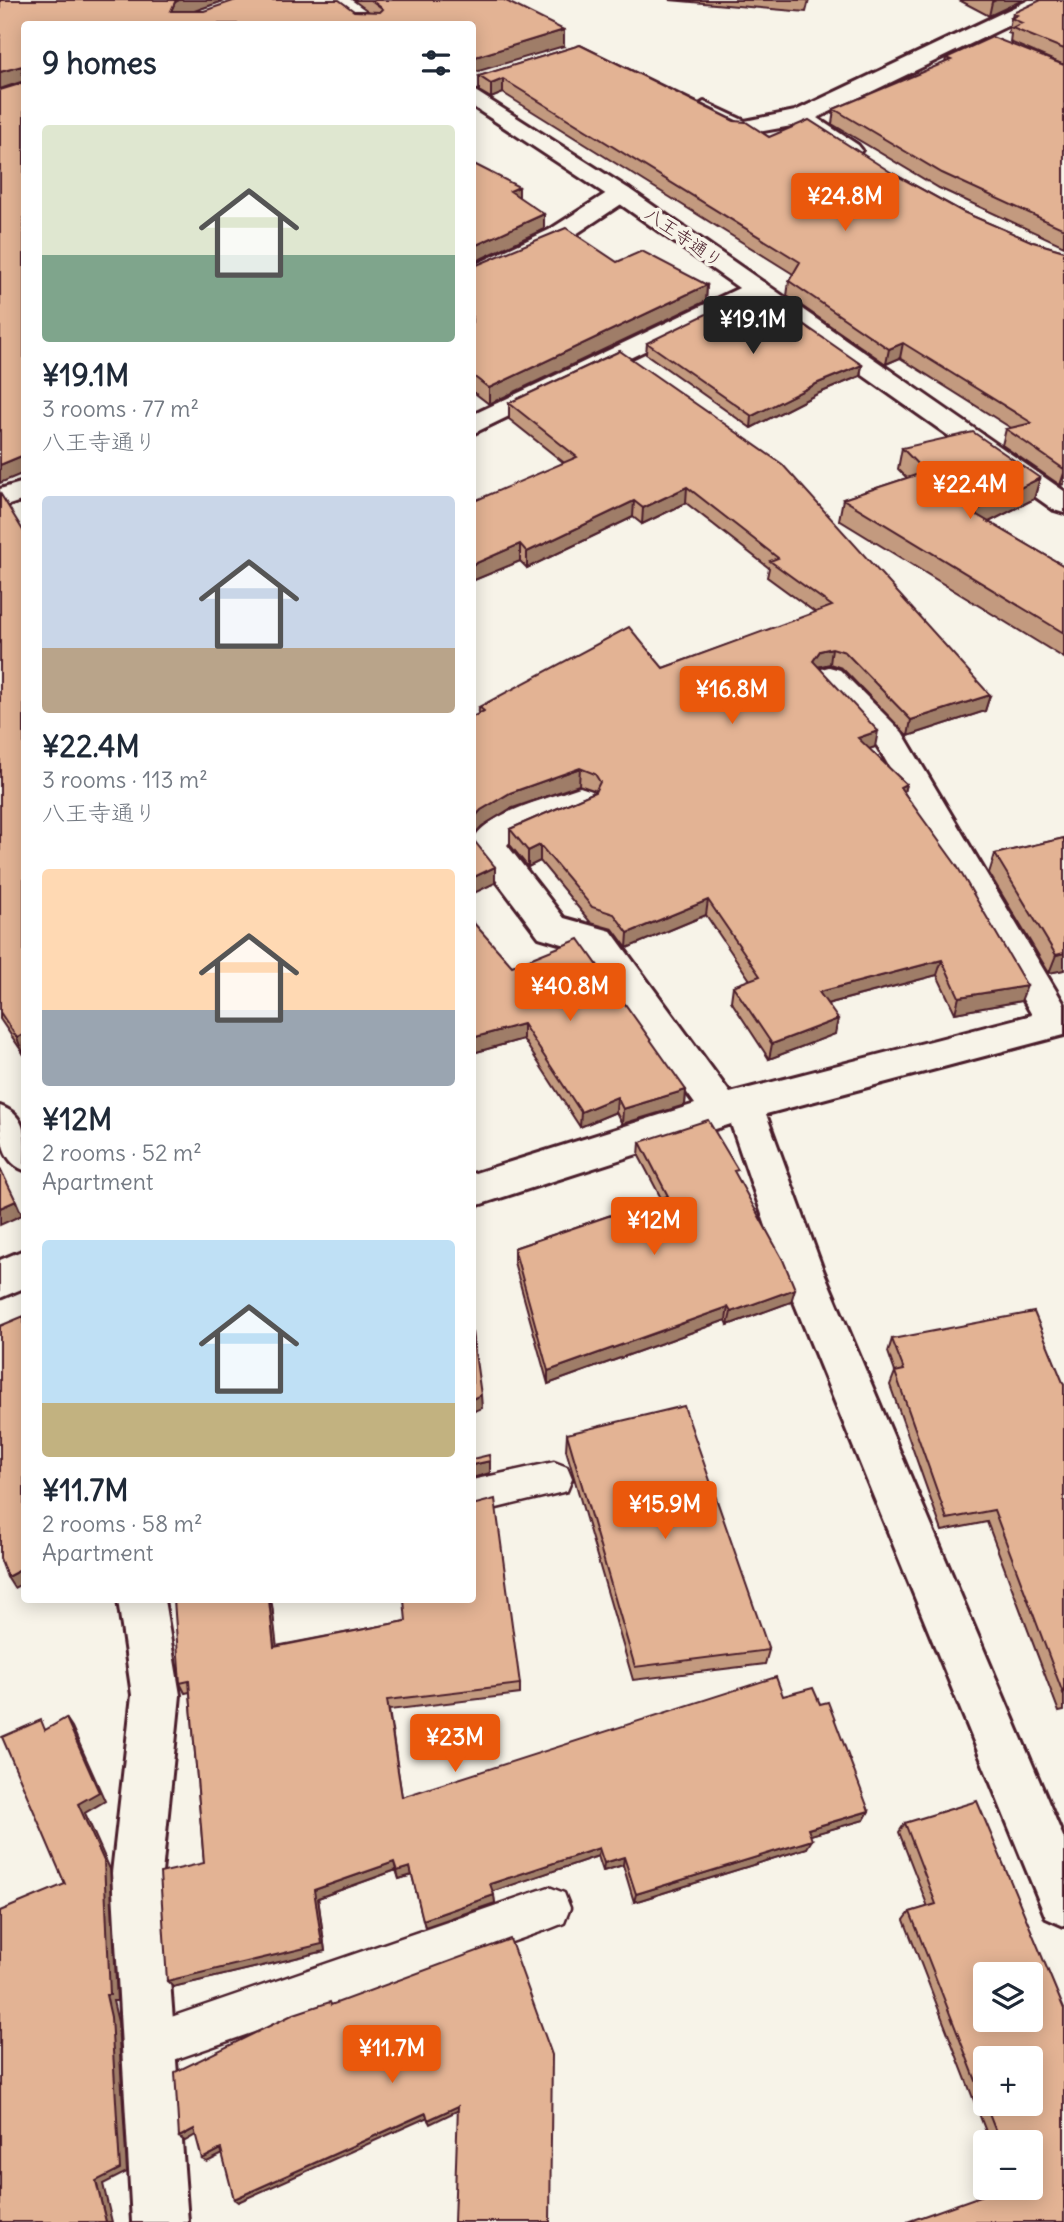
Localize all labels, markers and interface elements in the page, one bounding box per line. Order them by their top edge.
text: 9 homes [42,44,157,82]
icon: filters [417,44,455,82]
icon: home [186,170,312,296]
pin: ¥24.8M [788,174,902,233]
text: ¥24.8M [807,181,883,210]
street label: 八王寺通り [641,202,727,272]
pin: ¥19.1M [696,296,810,356]
text: ¥19.1M [720,304,786,333]
text: ¥19.1M [42,356,129,394]
text: 3 rooms · 77 m² [42,394,199,423]
text: 八王寺通り [42,427,157,456]
pin: ¥22.4M [913,462,1027,521]
text: ¥22.4M [933,469,1007,498]
icon: home [186,541,312,667]
pin: ¥16.8M [675,666,789,726]
text: ¥16.8M [696,674,768,703]
text: ¥22.4M [42,727,140,765]
text: 3 rooms · 113 m² [42,765,208,794]
text: 八王寺通り [42,798,157,827]
icon: home [186,915,312,1041]
pin: ¥40.8M [513,964,627,1023]
text: ¥40.8M [531,971,609,1000]
text: ¥12M [42,1100,112,1138]
text: 2 rooms · 52 m² [42,1138,202,1167]
text: Apartment [42,1167,154,1196]
pin: ¥12M [613,1198,695,1257]
text: ¥12M [627,1205,681,1234]
icon: home [186,1286,312,1412]
text: ¥11.7M [42,1471,129,1509]
pin: ¥15.9M [608,1482,722,1541]
text: ¥15.9M [629,1489,701,1518]
text: 2 rooms · 58 m² [42,1509,203,1538]
text: Apartment [42,1538,154,1567]
pin: ¥23M [414,1714,496,1774]
text: ¥23M [426,1722,484,1751]
map controls [973,1962,1043,2200]
button: layers [973,1962,1043,2032]
pin: ¥11.7M [335,2025,449,2085]
text: ¥11.7M [359,2033,425,2062]
button: + [973,2046,1043,2116]
button: − [973,2130,1043,2200]

